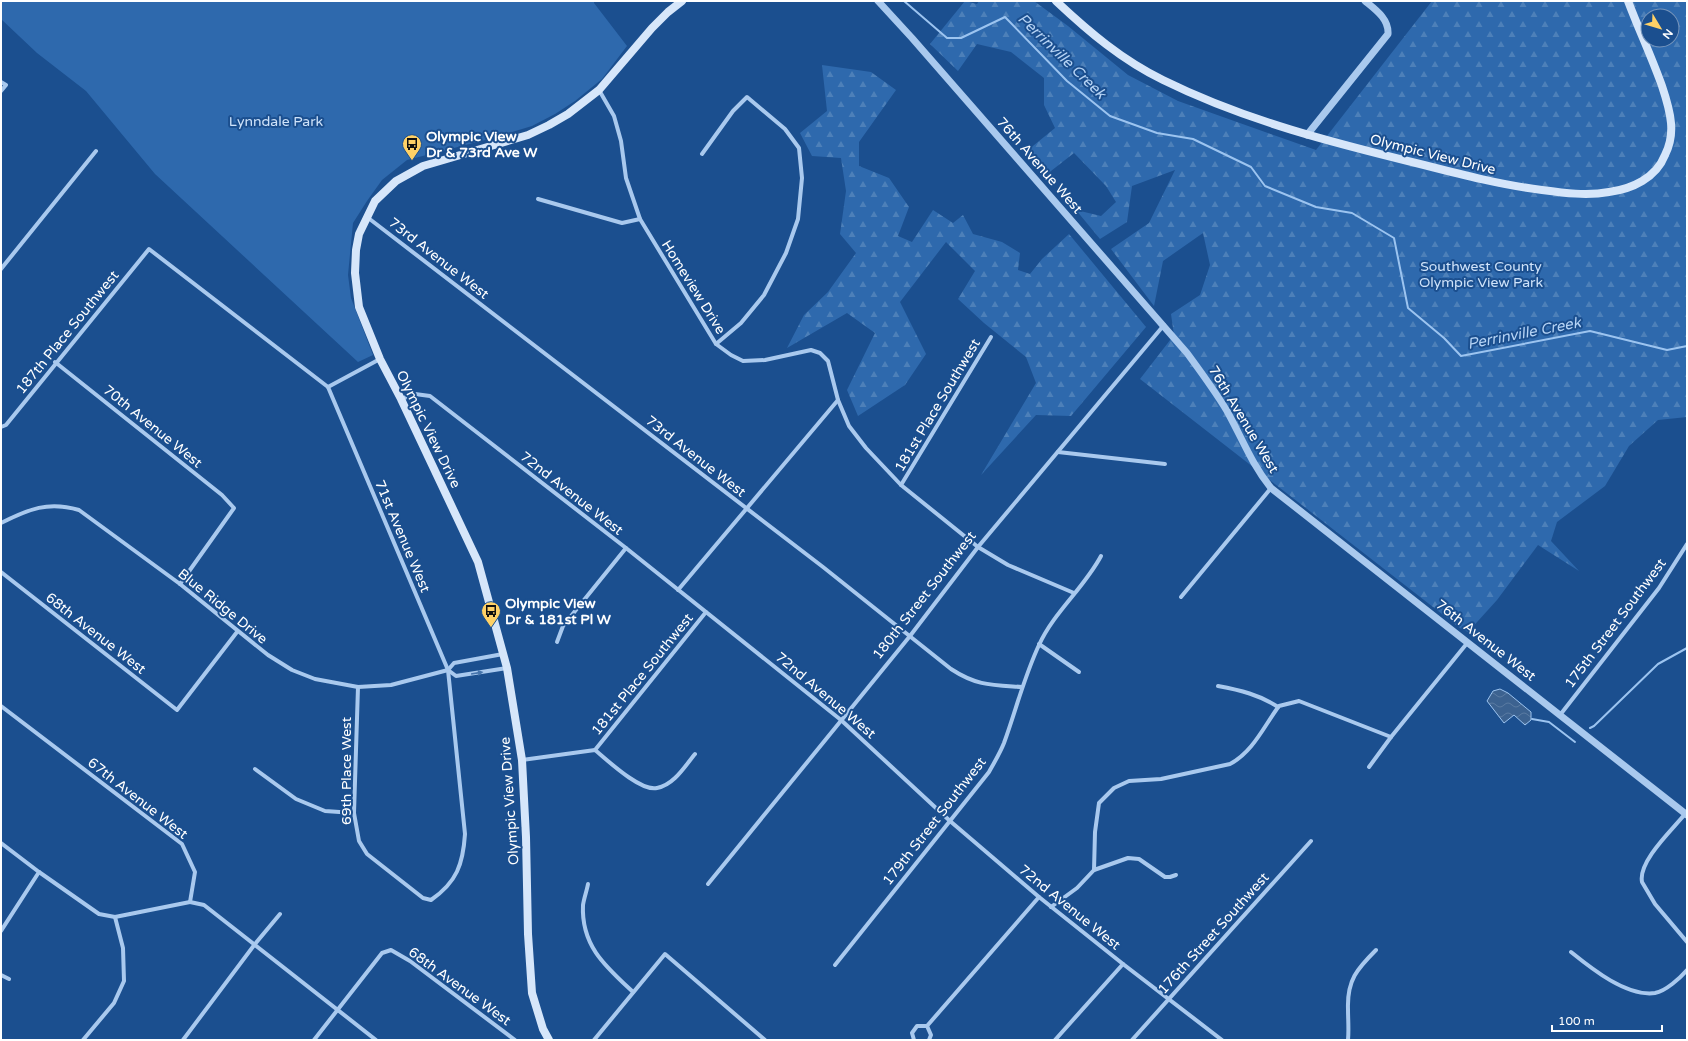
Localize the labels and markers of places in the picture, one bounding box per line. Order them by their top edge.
place label: Olympic View Dr & 73rd Ave W [426,128,538,161]
bus stop icon: Olympic View Dr & 73rd Ave W [401,133,423,161]
place label: Olympic View Dr & 181st Pl W [505,595,612,628]
bus stop icon: Olympic View Dr & 181st Pl W [480,600,502,628]

